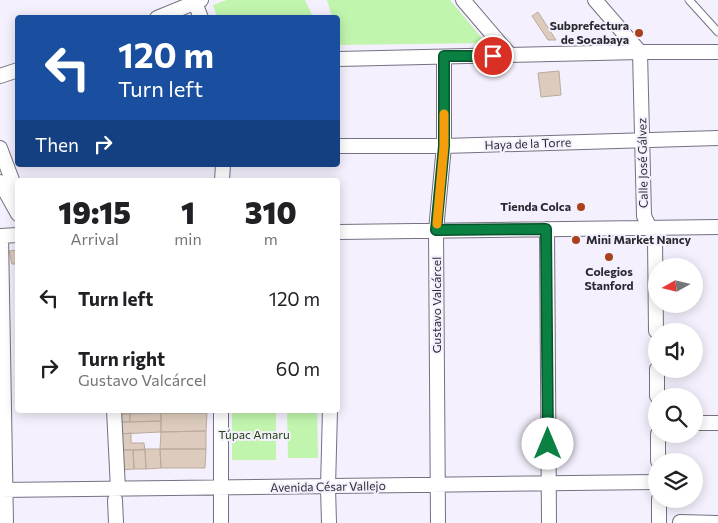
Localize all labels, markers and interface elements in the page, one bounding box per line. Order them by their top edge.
place label: Subprefectura de Socabaya [550,18,629,46]
marker: Subprefectura de Socabaya [633,27,645,39]
text: 120 m [118,32,214,75]
icon: left [35,35,100,100]
pin [472,35,514,77]
icon: arrive [479,42,507,70]
text: Turn left [118,75,203,102]
street label: Calle José Gálvez [634,118,651,208]
icon: right [89,130,117,158]
text: Then [35,133,79,156]
street label: Haya de la Torre [484,134,571,152]
text: 19:15 [58,193,131,230]
text: 1 [181,193,195,230]
text: 310 [245,193,297,230]
place label: Tienda Colca [500,199,571,213]
marker: Tienda Colca [575,201,587,213]
text: Arrival [70,229,119,248]
text: min [174,229,202,248]
text: m [264,229,278,248]
place label: Mini Market Nancy [586,232,691,246]
marker: Mini Market Nancy [570,234,582,246]
marker: Colegios Stanford [603,251,615,263]
street label: Gustavo Valcárcel [429,257,443,353]
north arrow [648,258,702,312]
map controls [648,258,703,508]
place label: Colegios Stanford [584,264,634,292]
icon: left [35,284,63,312]
text: Turn left [78,287,153,310]
text: 120 m [269,287,320,310]
button: sound [648,323,703,378]
text: Turn right [78,347,165,370]
icon: right [35,354,63,382]
text: 60 m [276,357,320,380]
text: Gustavo Valcárcel [78,370,207,389]
button: search [648,388,703,443]
position arrow [521,417,573,469]
park label: Túpac Amaru [218,427,290,441]
button: layers [648,453,703,508]
street label: Avenida César Vallejo [270,478,386,494]

